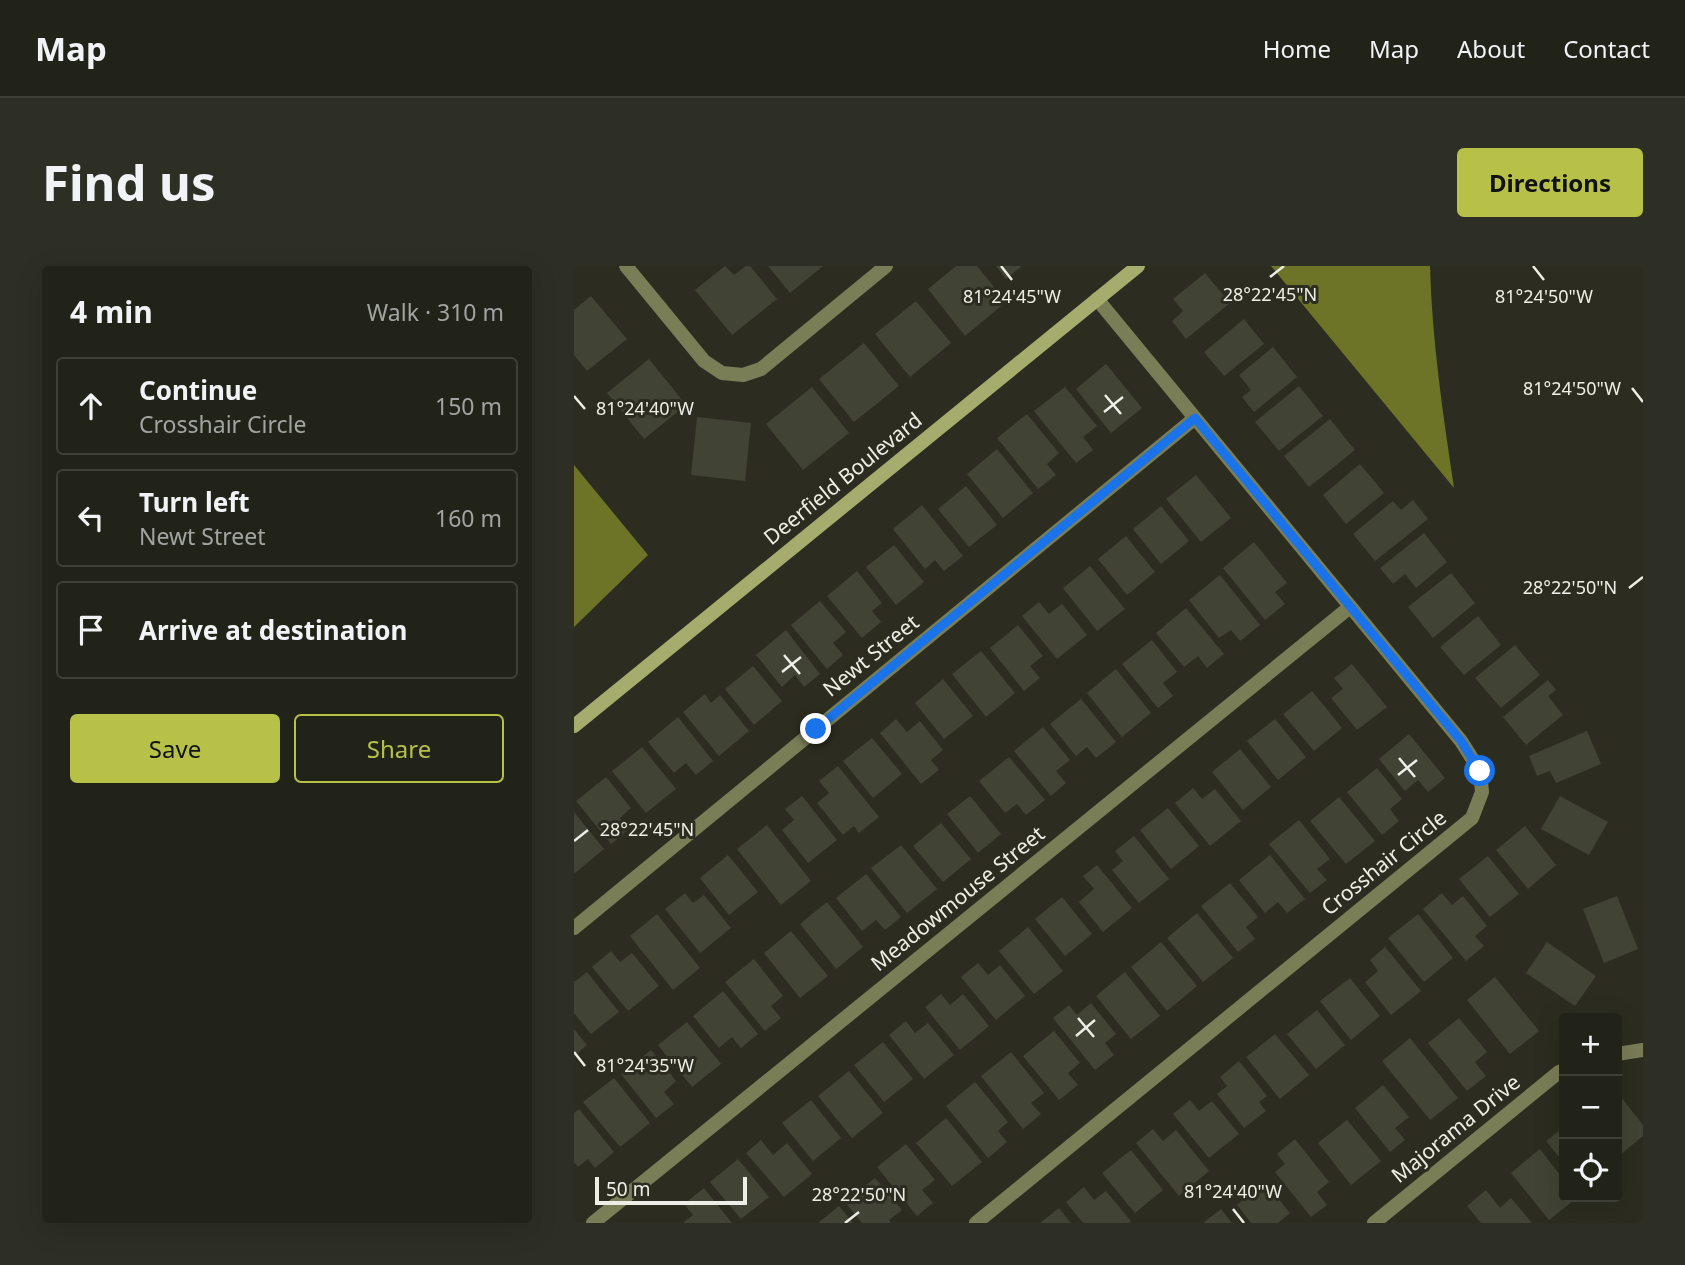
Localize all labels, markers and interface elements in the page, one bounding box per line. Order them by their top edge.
text: Map [35,26,107,71]
text: Home [1263,32,1331,65]
text: Map [1369,32,1419,65]
text: About [1457,32,1525,65]
text: Contact [1563,32,1650,65]
button: Directions [1457,148,1643,217]
text: Find us [42,149,216,215]
text: 28°22'45"N [1223,282,1317,306]
text: 81°24'45"W [963,284,1061,308]
text: 81°24'50"W [1495,284,1593,308]
text: 4 min [70,291,153,332]
text: Walk · 310 m [367,296,504,328]
text: Continue [139,372,257,408]
text: 81°24'50"W [1523,376,1621,400]
icon: ahead [72,387,110,425]
text: 150 m [435,390,502,422]
text: 81°24'40"W [596,396,694,420]
street label: Deerfield Boulevard [757,406,927,551]
text: Crosshair Circle [139,408,307,440]
text: Turn left [139,484,250,520]
icon: left [72,499,110,537]
text: 160 m [435,502,502,534]
text: Newt Street [139,520,266,552]
text: 28°22'50"N [1523,575,1617,599]
street label: Newt Street [817,608,924,702]
icon: arrive [72,611,110,649]
text: Arrive at destination [139,612,408,648]
route end [800,713,831,744]
button: Save [70,714,280,783]
button: Share [294,714,504,783]
route start [1464,755,1495,786]
street label: Crosshair Circle [1315,803,1452,921]
text: 28°22'45"N [600,817,694,841]
street label: Meadowmouse Street [865,819,1050,977]
map controls [1559,1013,1622,1202]
button: + [1559,1013,1622,1076]
text: 81°24'35"W [596,1053,694,1077]
street label: Majorama Drive [1385,1068,1525,1189]
button: − [1559,1076,1622,1139]
button: locate [1559,1139,1622,1202]
scale bar [595,1174,747,1206]
text: 50 m [606,1176,650,1202]
text: 81°24'40"W [1184,1179,1282,1203]
text: 28°22'50"N [812,1182,906,1206]

